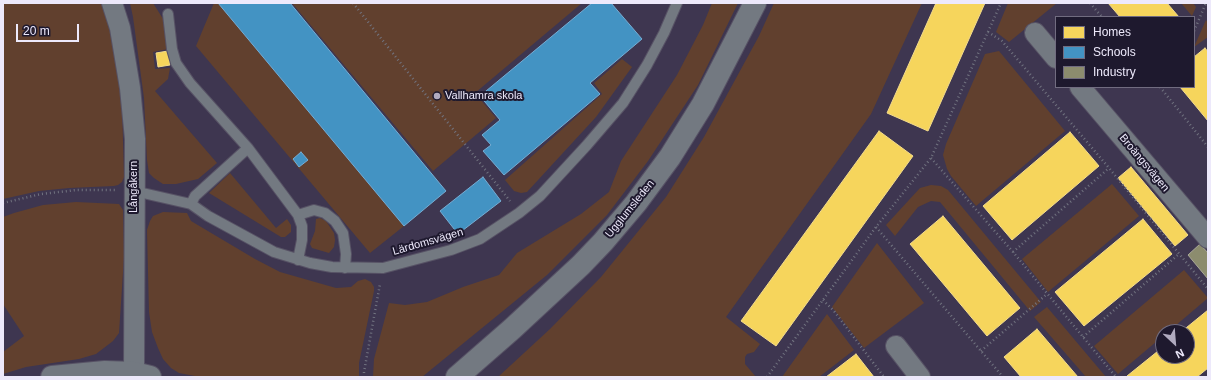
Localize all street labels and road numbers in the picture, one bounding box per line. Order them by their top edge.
street label: Broängsvägen [1116,132,1172,194]
street label: Långåkern [127,161,141,213]
street label: Ugglumsleden [603,178,657,240]
street label: Lärdomsvägen [391,226,465,258]

